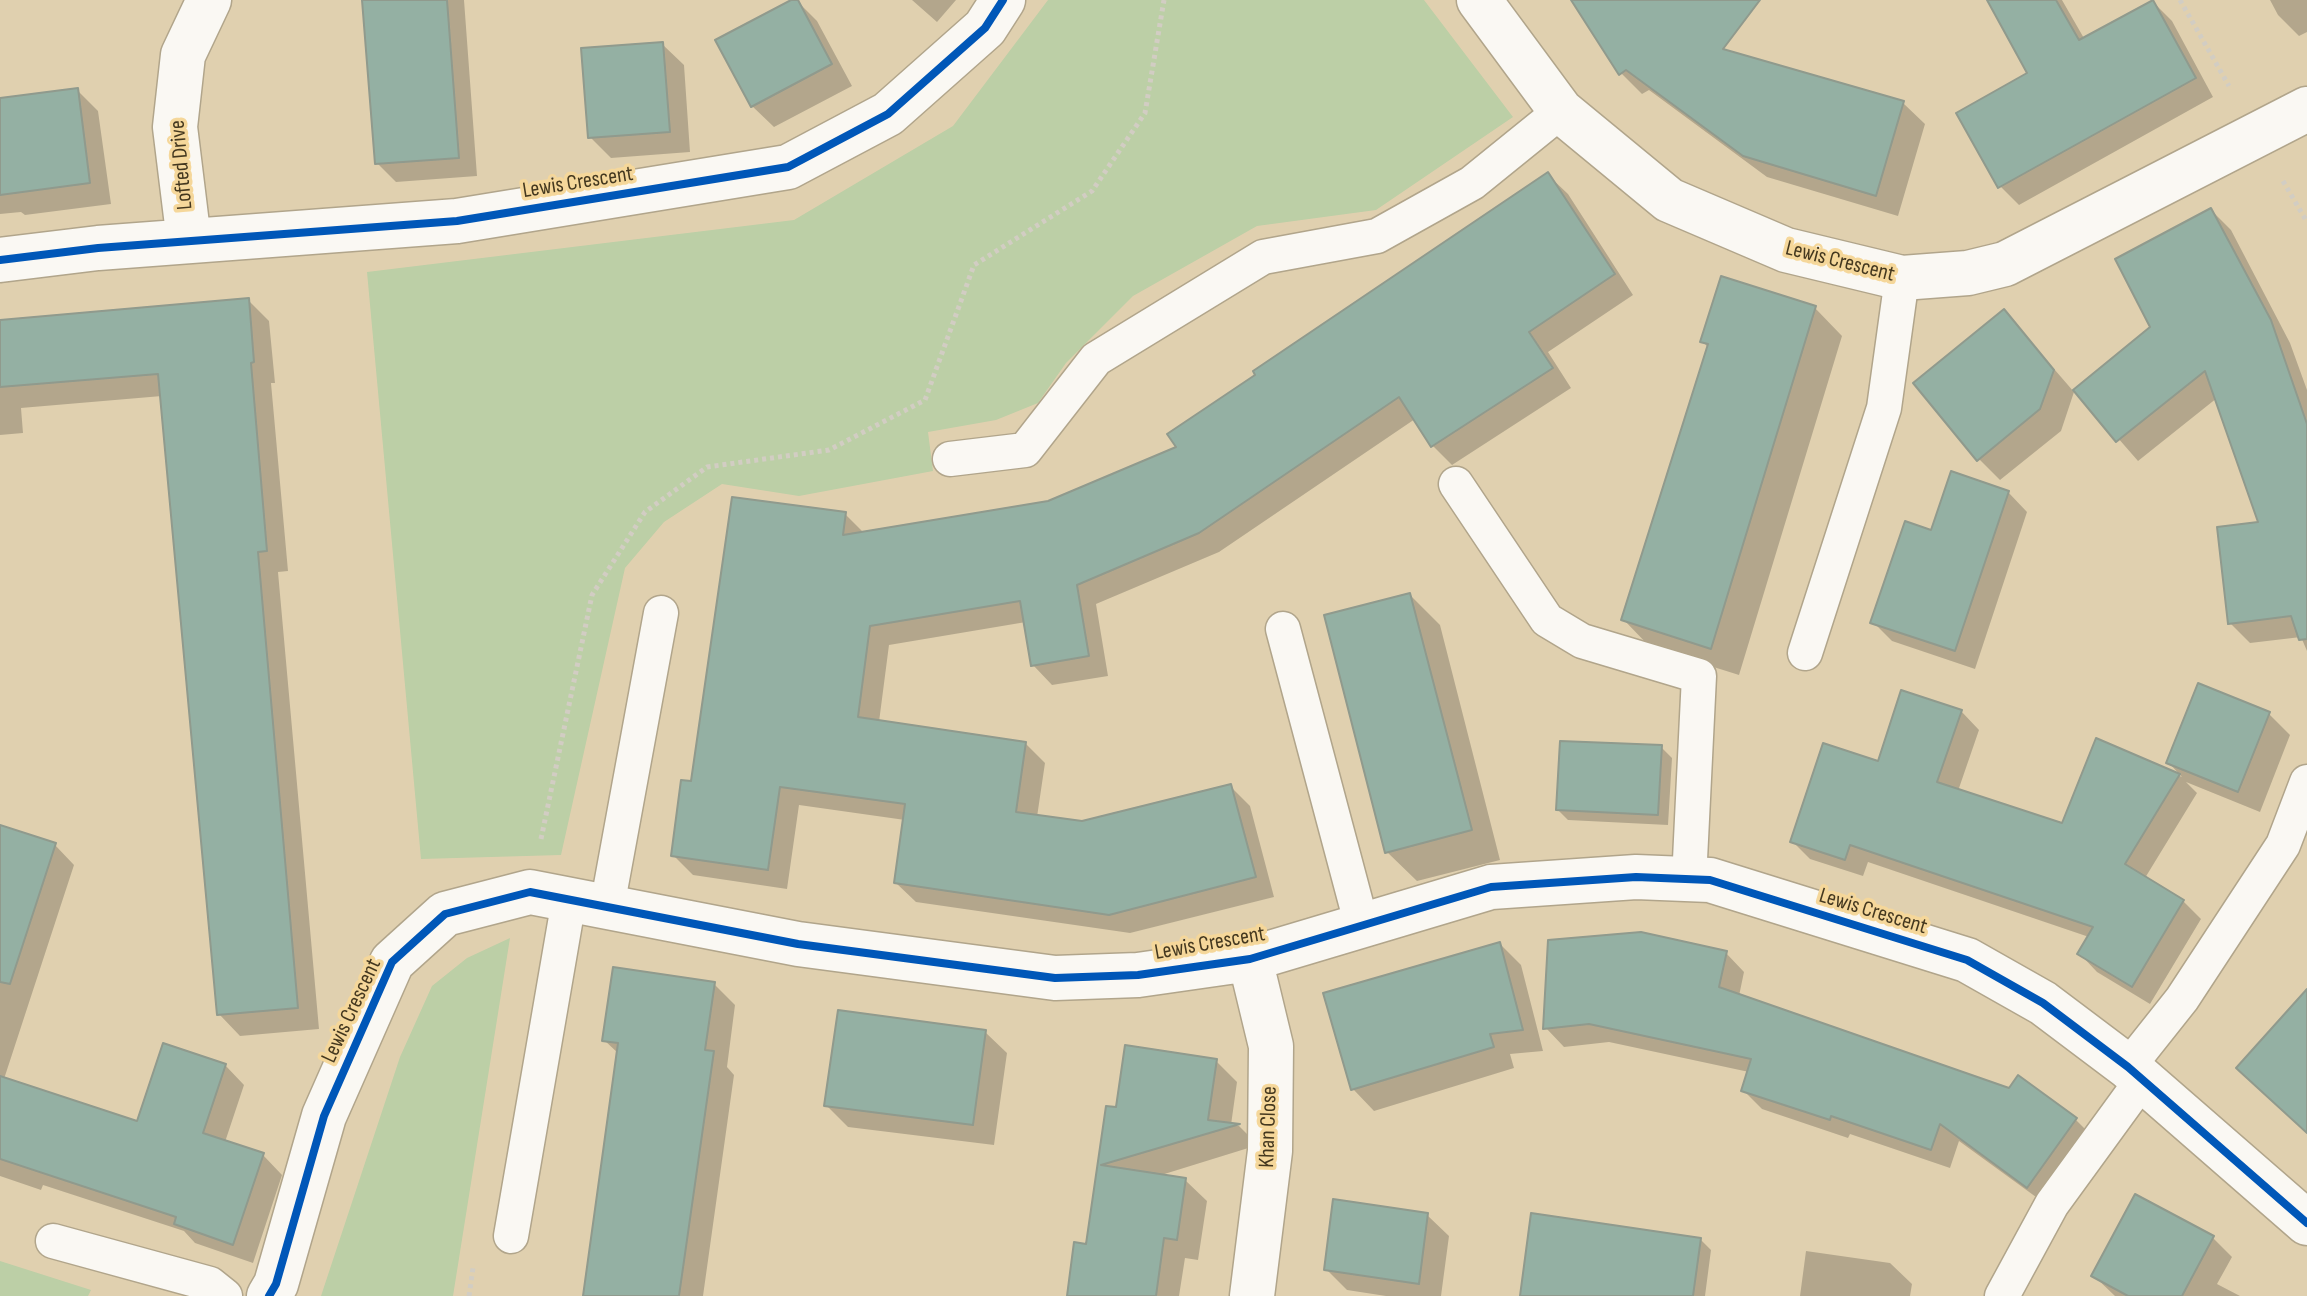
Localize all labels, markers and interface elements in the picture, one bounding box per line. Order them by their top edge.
street label: Lofted Drive [165,119,199,211]
street label: Lewis Crescent [521,161,635,205]
street label: Lewis Crescent [1783,236,1897,288]
street label: Lewis Crescent [1816,883,1930,941]
street label: Lewis Crescent [1153,921,1267,967]
street label: Lewis Crescent [316,955,388,1067]
street label: Khan Close [1254,1086,1284,1168]

